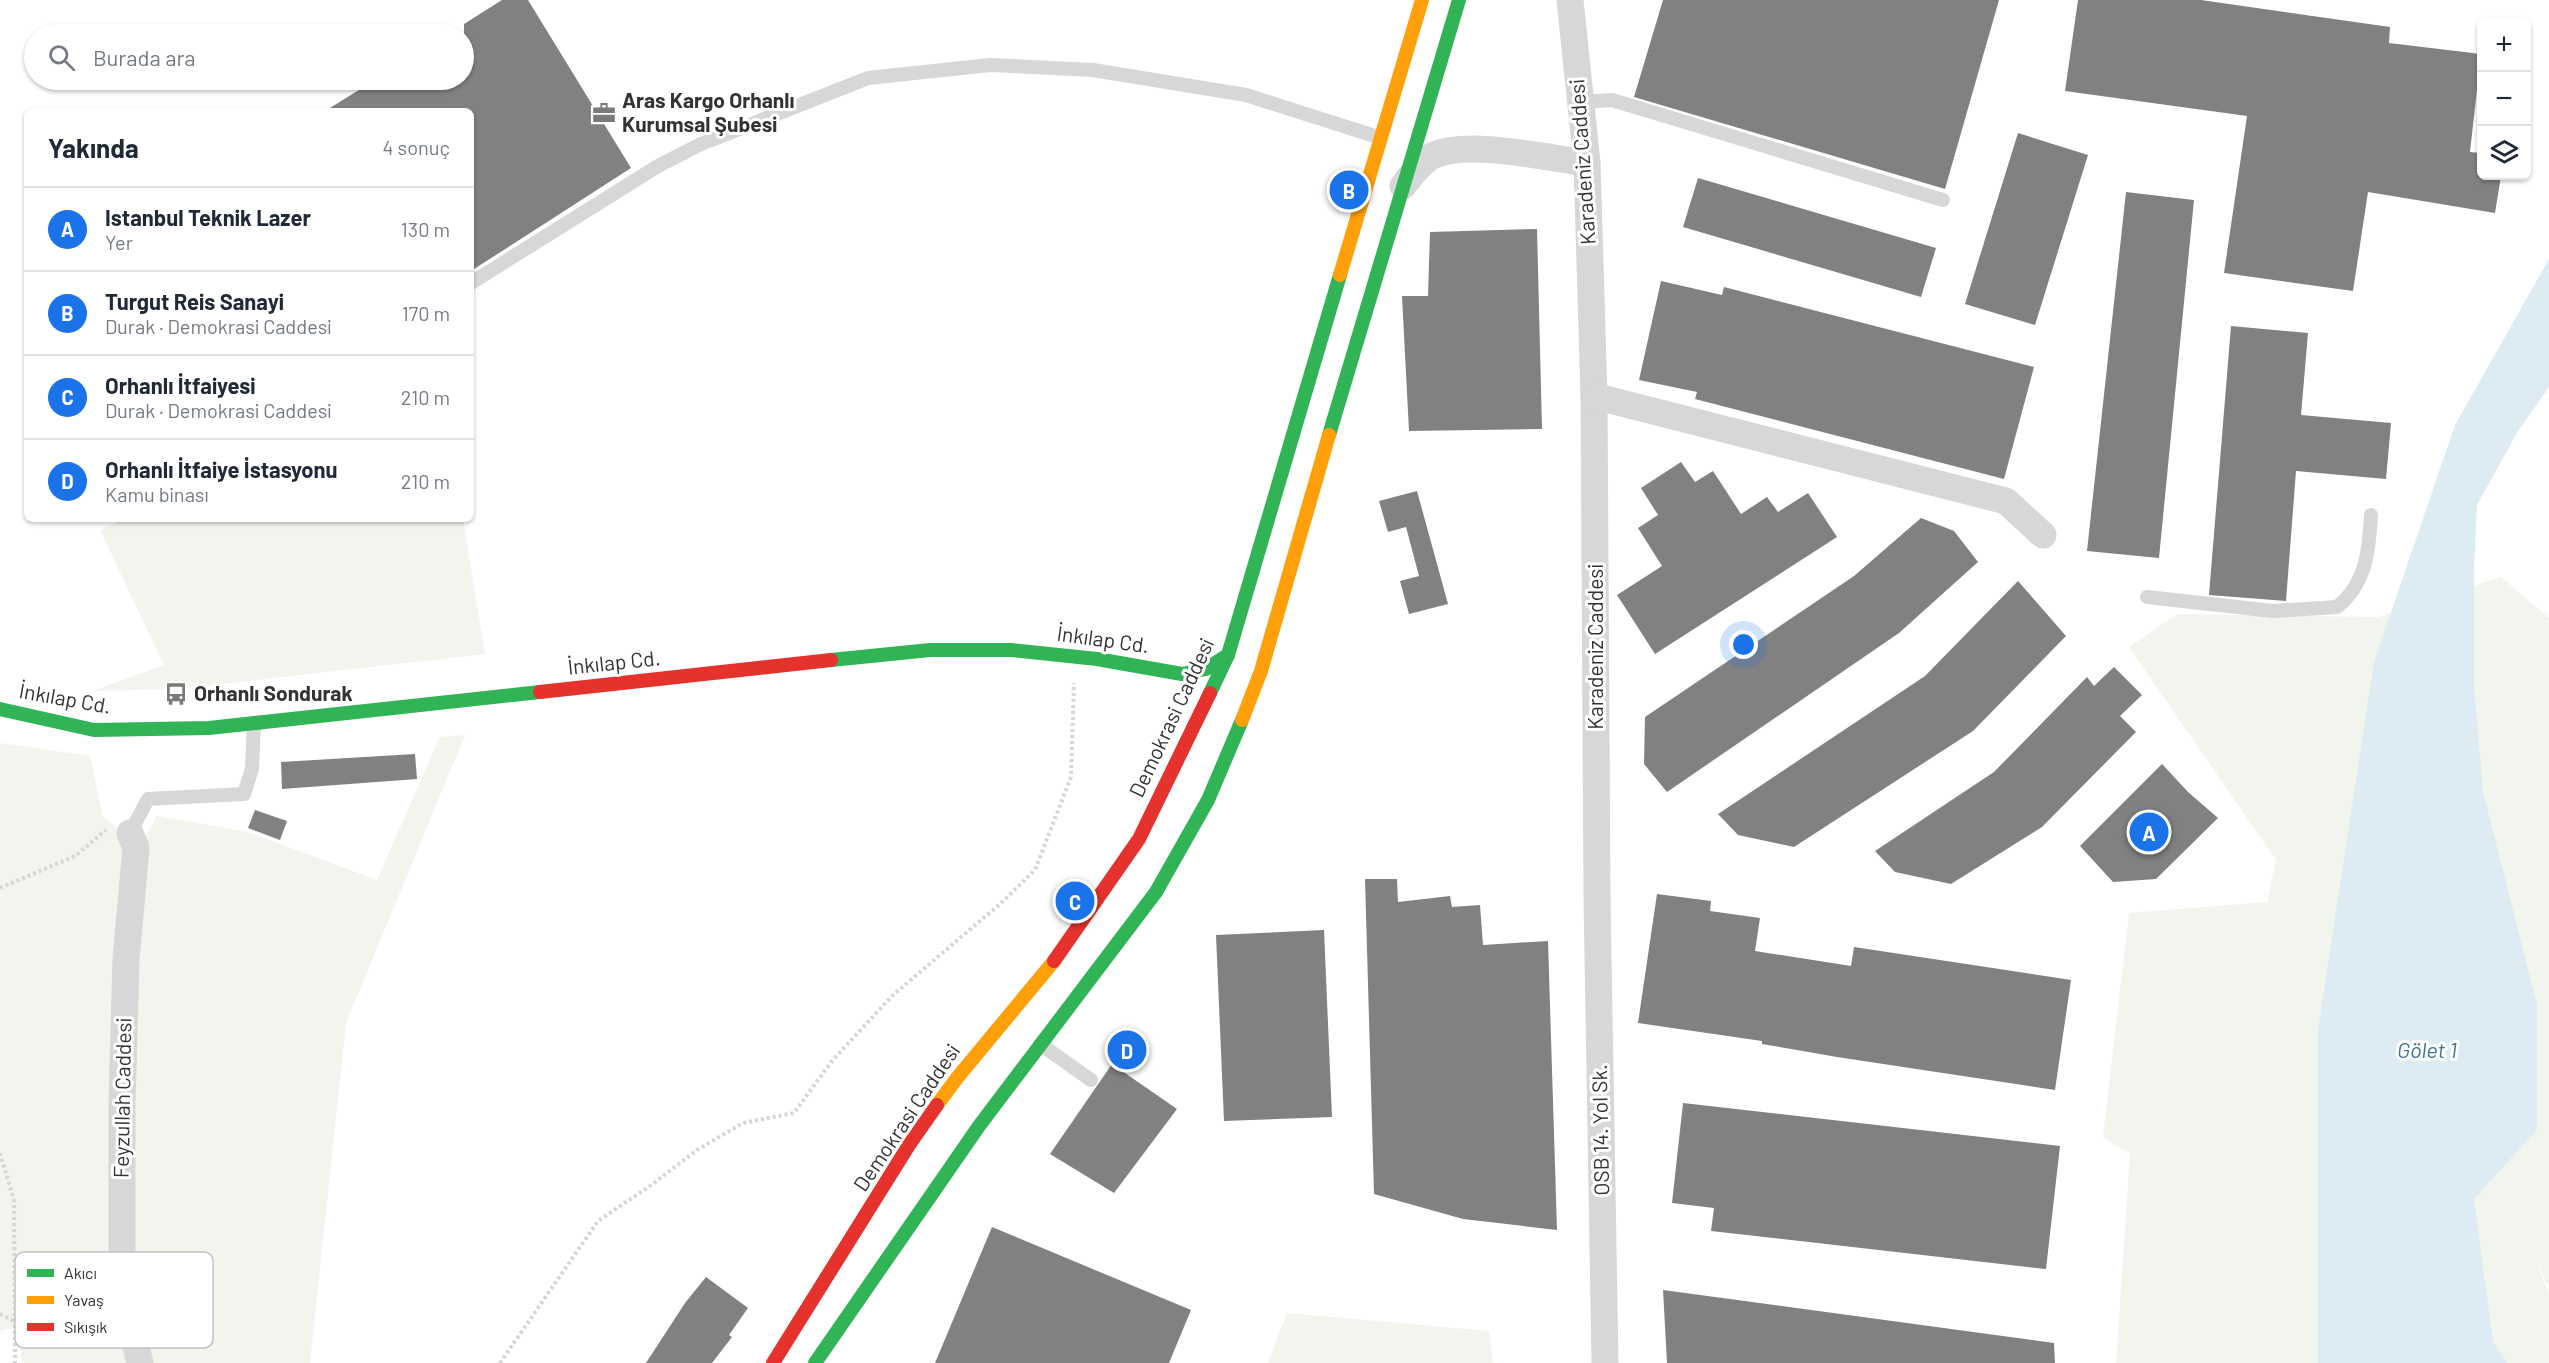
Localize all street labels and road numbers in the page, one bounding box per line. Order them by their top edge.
street label: Karadeniz Caddesi [1563,79,1600,246]
street label: Karadeniz Caddesi [1582,564,1607,730]
street label: İnkılap Cd. [1055,620,1151,657]
street label: Demokrasi Caddesi [1123,634,1218,801]
street label: İnkılap Cd. [566,644,661,679]
street label: İnkılap Cd. [17,677,113,718]
street label: Feyzullah Caddesi [108,1018,135,1178]
street label: Demokrasi Caddesi [847,1039,964,1196]
street label: OSB 14. Yol Sk. [1586,1064,1613,1196]

